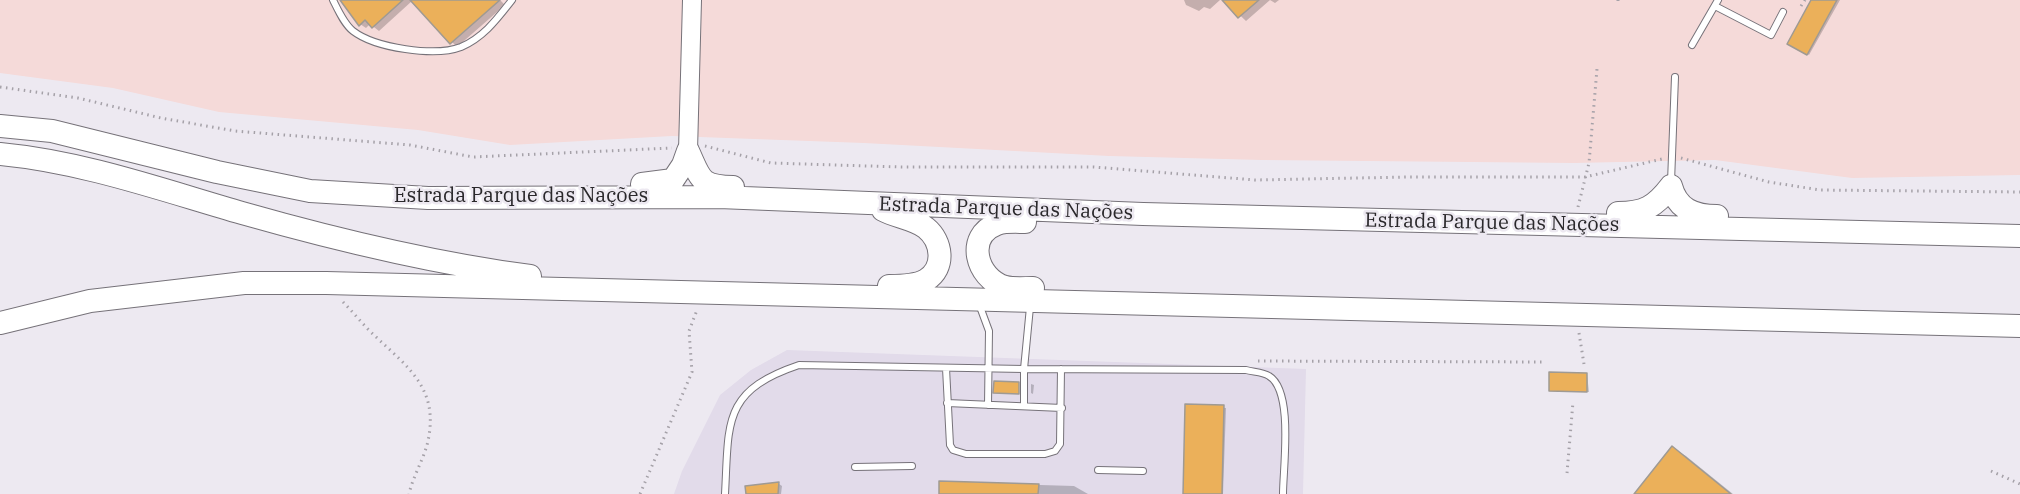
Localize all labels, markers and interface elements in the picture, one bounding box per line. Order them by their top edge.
street label: Estrada Parque das Nações [394,184,648,208]
street label: Estrada Parque das Nações [878,193,1134,225]
street label: Estrada Parque das Nações [1365,209,1619,237]

